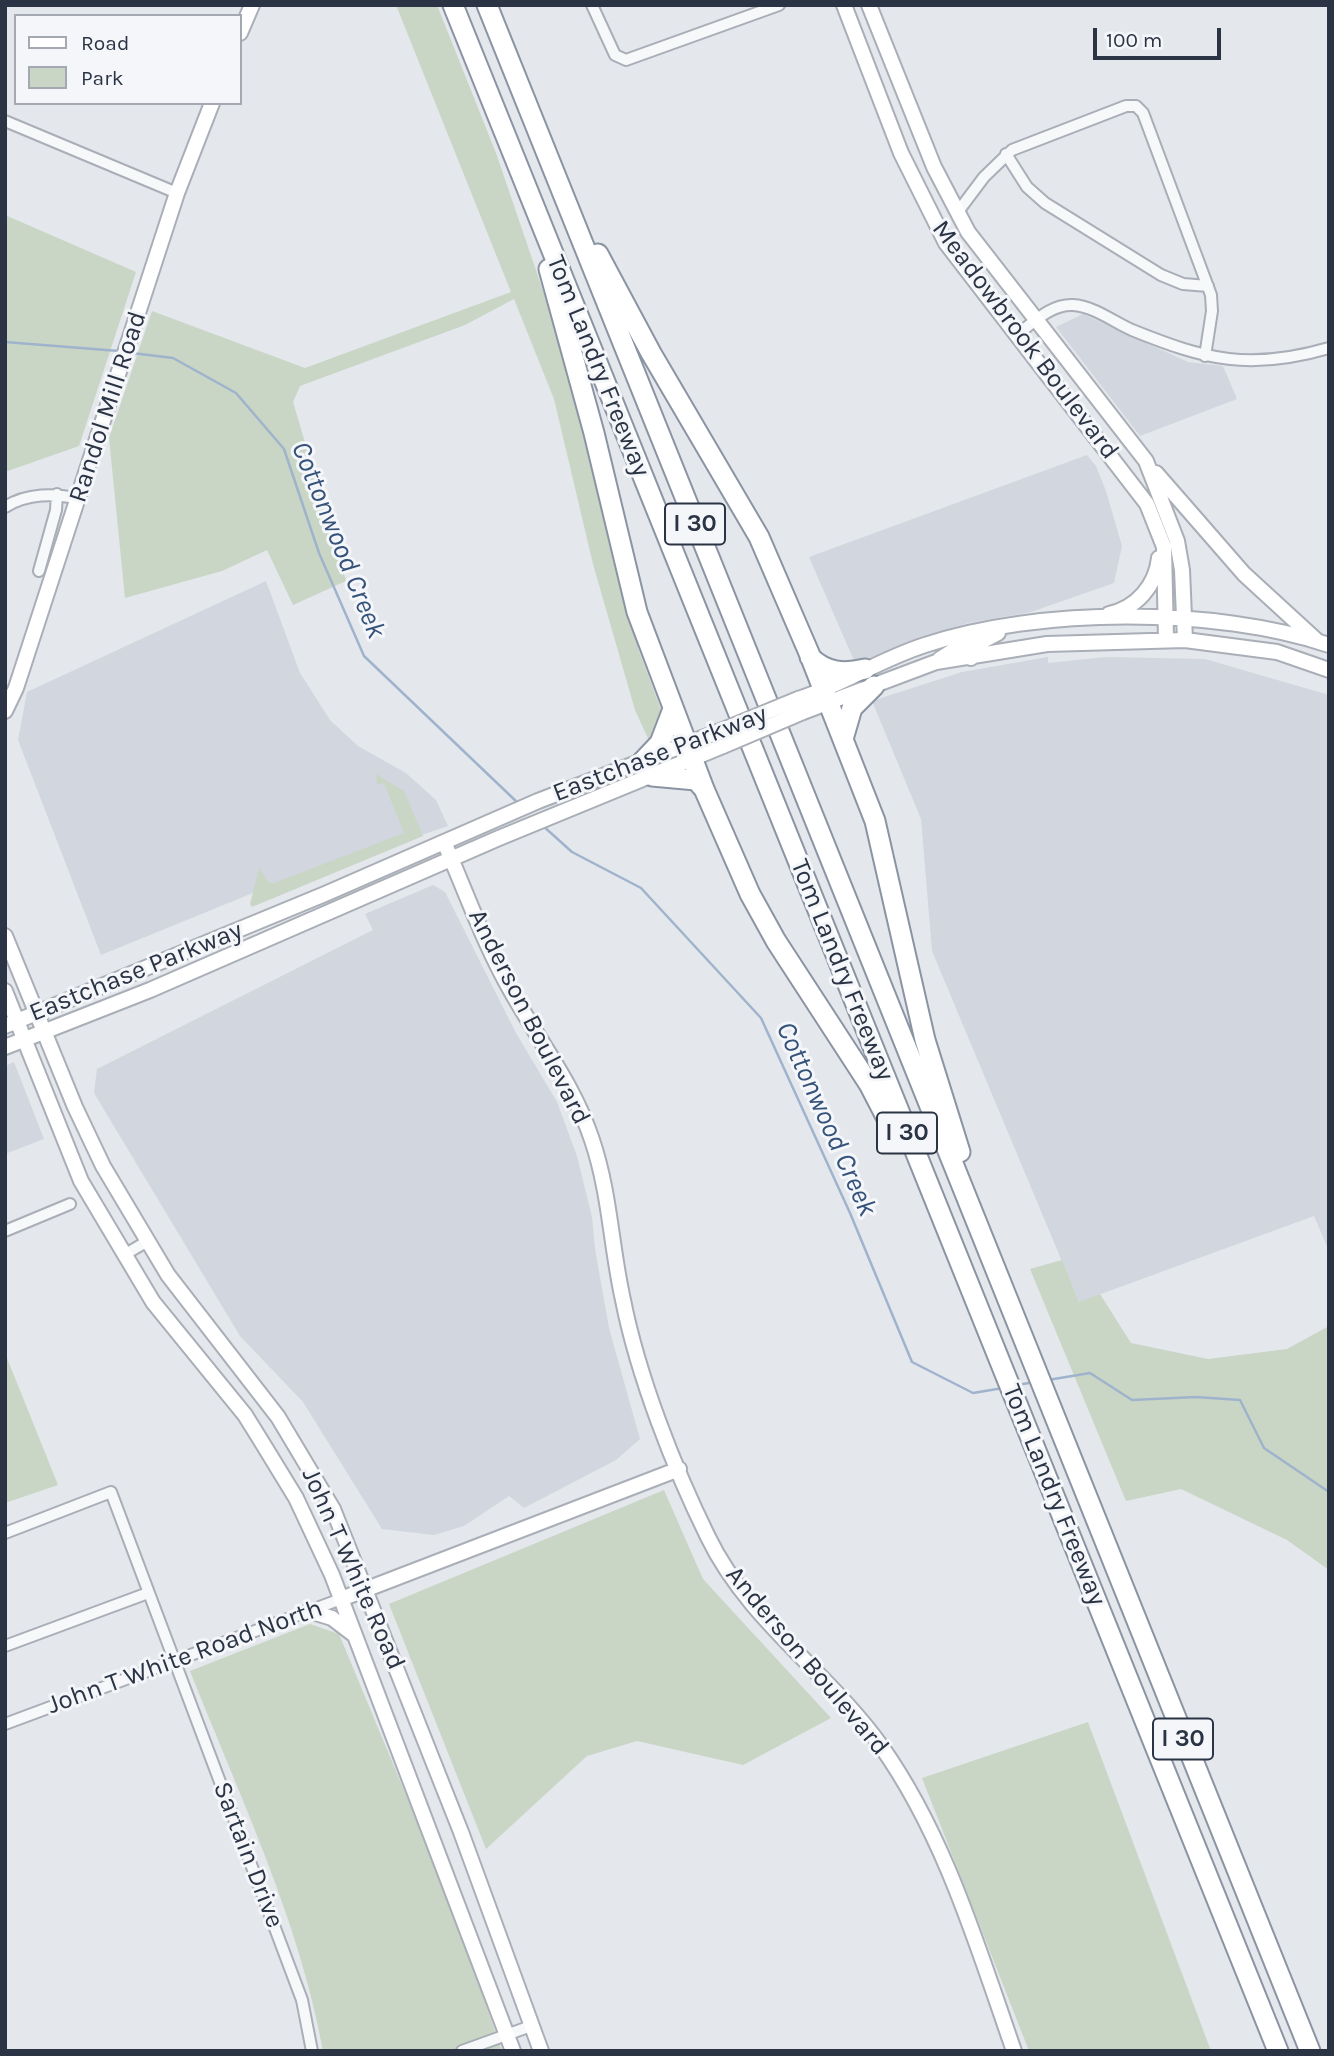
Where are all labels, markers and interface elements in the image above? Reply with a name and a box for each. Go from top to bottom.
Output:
legend [14,14,242,105]
scale bar [1096,14,1224,58]
text: 100 m [1106,28,1163,52]
text: Road [81,31,129,55]
text: Park [81,66,124,90]
street label: Meadowbrook Boulevard [925,214,1125,466]
street label: Tom Landry Freeway [539,251,657,481]
street label: Randol Mill Road [62,307,154,507]
water label: Cottonwood Creek [283,437,393,643]
road number: I 30 [665,504,725,544]
street label: Eastchase Parkway [548,699,772,809]
street label: Tom Landry Freeway [783,855,901,1085]
street label: Anderson Boulevard [461,904,597,1130]
street label: Eastchase Parkway [25,915,247,1029]
water label: Cottonwood Creek [768,1017,884,1221]
road number: I 30 [877,1112,937,1154]
street label: Tom Landry Freeway [995,1380,1113,1610]
street label: John T White Road [295,1463,411,1675]
street label: Anderson Boulevard [719,1560,895,1762]
street label: John T White Road North [43,1593,327,1721]
road number: I 30 [1153,1718,1213,1759]
street label: Sartain Drive [206,1778,290,1932]

